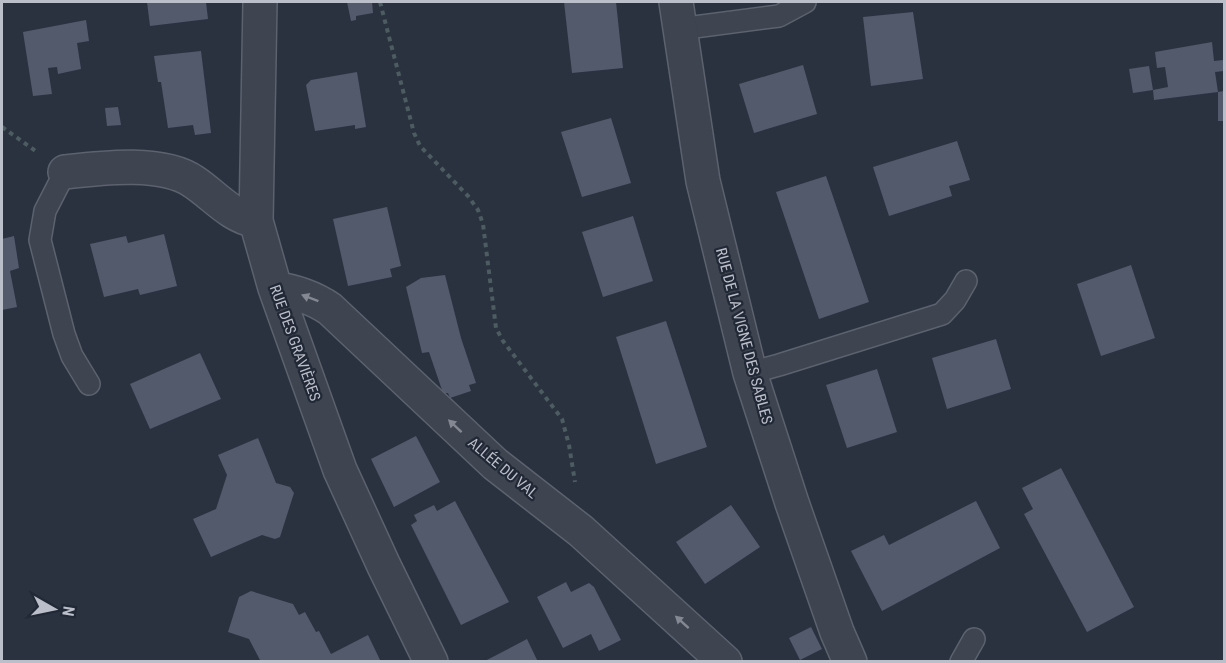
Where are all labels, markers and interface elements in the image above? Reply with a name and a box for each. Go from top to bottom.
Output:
street label: RUE DE LA VIGNE DES SABLES [712,246,776,426]
street label: RUE DES GRAVIÈRES [266,283,324,404]
one-way arrow [300,293,318,303]
one-way arrow [448,420,462,434]
street label: ALLÉE DU VAL [465,434,541,502]
north arrow [24,579,84,639]
text: N [58,605,78,618]
one-way arrow [675,616,690,629]

